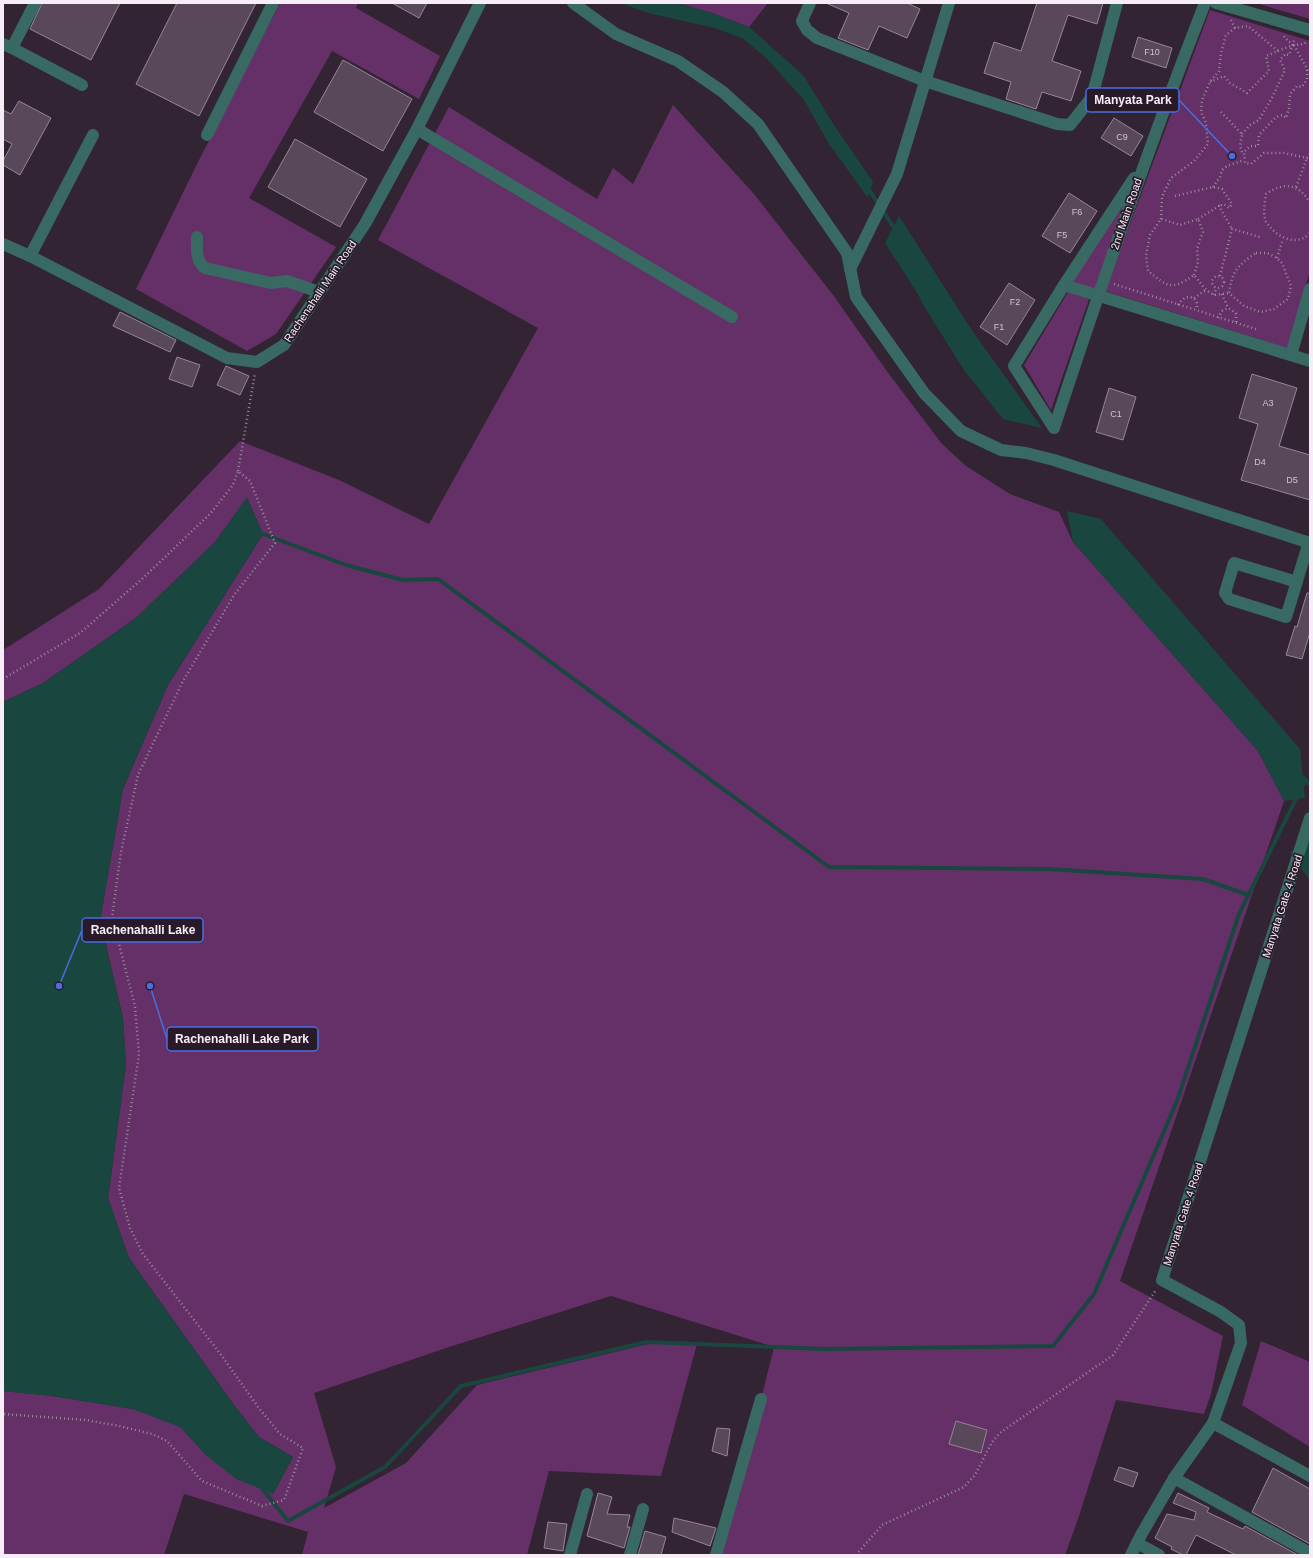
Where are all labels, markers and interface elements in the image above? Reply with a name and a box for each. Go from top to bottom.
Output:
house number: F10 [1144,47,1160,57]
callout: Manyata Park [1086,88,1179,112]
text: Manyata Park [1094,93,1172,107]
house number: C9 [1116,132,1128,142]
street label: 2nd Main Road [1108,177,1144,251]
house number: F6 [1072,207,1082,217]
house number: F5 [1057,230,1067,240]
street label: Rachenahalli Main Road [282,238,358,344]
house number: F2 [1010,297,1020,307]
house number: F1 [994,322,1004,332]
house number: A3 [1262,398,1274,408]
house number: C1 [1110,409,1122,419]
house number: D4 [1254,457,1266,467]
house number: D5 [1286,475,1298,485]
street label: Manyata Gate 4 Road [1260,853,1304,959]
callout: Rachenahalli Lake [82,918,203,942]
text: Rachenahalli Lake [91,923,196,937]
callout: Rachenahalli Lake Park [167,1027,318,1051]
text: Rachenahalli Lake Park [175,1032,309,1046]
street label: Manyata Gate 4 Road [1161,1161,1205,1267]

